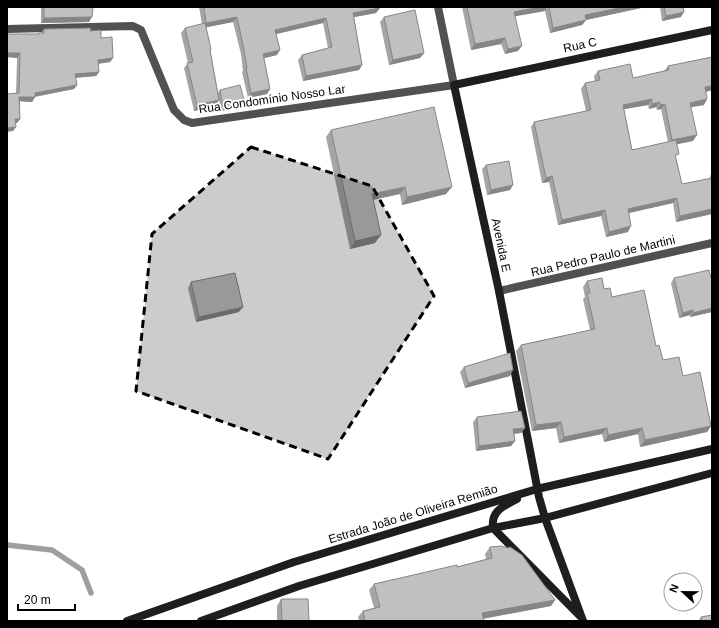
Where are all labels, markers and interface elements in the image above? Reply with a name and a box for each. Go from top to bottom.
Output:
street label: Rua C [562,35,598,55]
street label: Rua Condomínio Nosso Lar [198,82,346,116]
street label: Avenida E [488,217,514,273]
street label: Rua Pedro Paulo de Martini [530,233,676,279]
street label: Estrada João de Oliveira Remião [327,481,500,546]
north arrow [663,572,703,612]
text: N [667,582,681,594]
scale bar [18,586,75,612]
text: 20 m [24,593,51,607]

